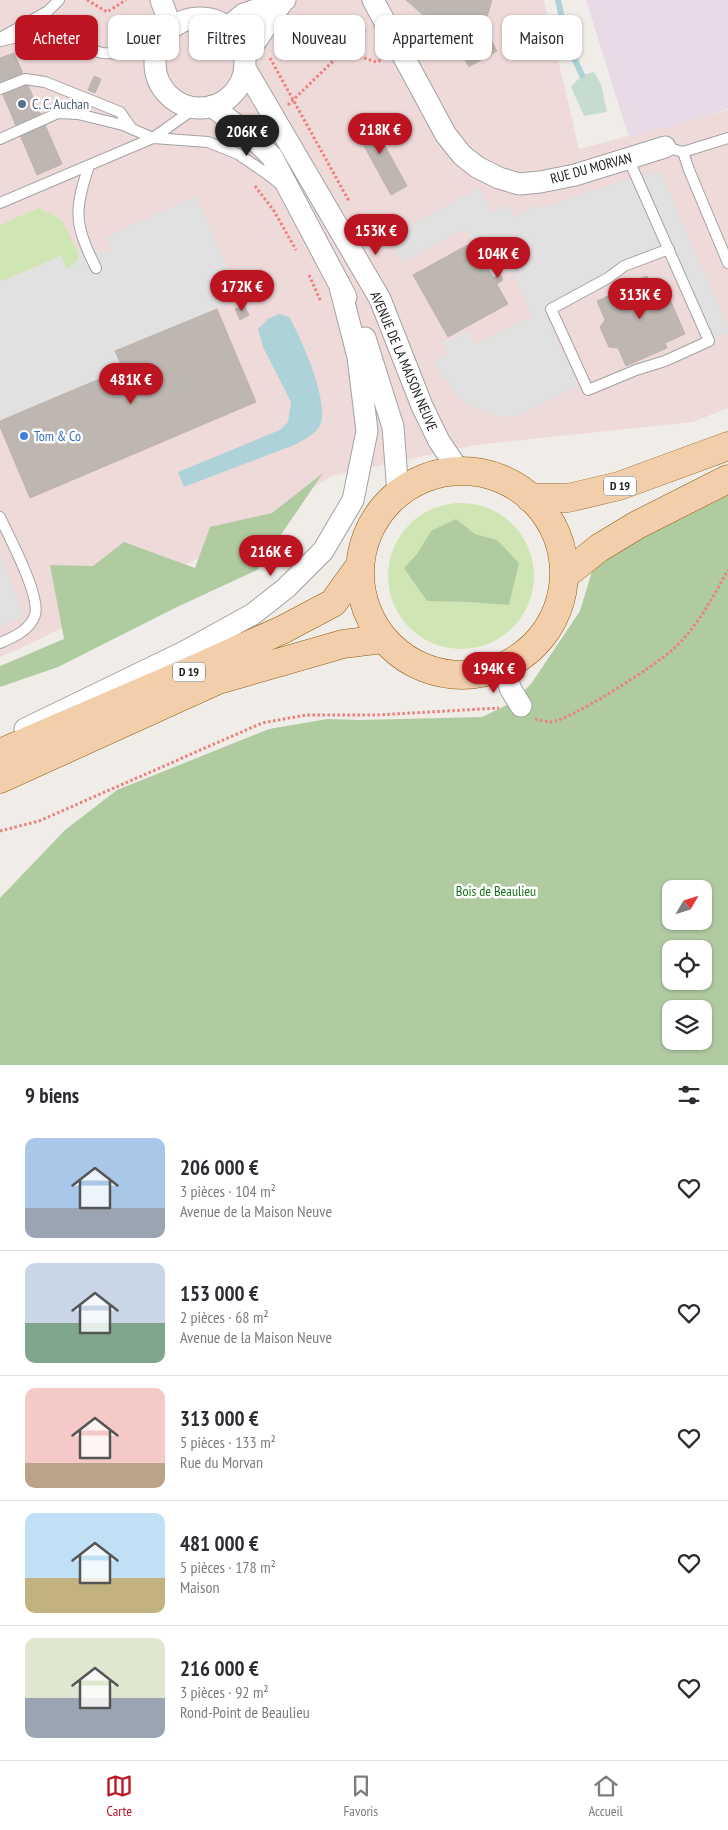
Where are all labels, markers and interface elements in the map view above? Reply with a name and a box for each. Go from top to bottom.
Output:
chip: Acheter [15,15,98,60]
chip: Louer [108,15,179,60]
chip: Filtres [189,15,264,60]
chip: Nouveau [274,15,365,60]
chip: Appartement [375,15,492,60]
chip: Maison [502,15,582,60]
place label: C. C. Auchan [32,95,89,113]
marker: C. C. Auchan [16,98,28,110]
pin: 218K € [339,112,421,155]
pin: 206K € [206,114,288,157]
text: 218K € [359,119,401,139]
text: 206K € [226,121,268,141]
street label: RUE DU MORVAN [548,149,634,187]
pin: 153K € [335,214,417,256]
text: 153K € [355,220,397,240]
pin: 104K € [457,236,539,279]
text: 104K € [477,243,519,263]
pin: 172K € [201,270,283,312]
text: 172K € [221,276,263,296]
pin: 313K € [599,278,681,320]
text: 313K € [619,284,661,304]
street label: AVENUE DE LA MAISON NEUVE [366,288,442,434]
pin: 481K € [90,362,172,405]
text: 481K € [110,369,152,389]
place label: Tom & Co [34,427,81,445]
marker: Tom & Co [18,430,30,442]
road number: D 19 [604,476,636,496]
pin: 216K € [230,534,312,577]
text: 216K € [250,541,292,561]
pin: 194K € [453,652,535,694]
text: 194K € [473,658,515,678]
road number: D 19 [173,662,205,682]
north arrow [662,880,712,930]
map controls [662,880,712,1050]
park label: Bois de Beaulieu [456,882,536,900]
button: locate [662,940,712,990]
button: layers [662,1000,712,1050]
icon: filters [675,1081,703,1109]
text: 9 biens [25,1082,79,1109]
text: 206 000 € [180,1154,259,1181]
icon: home [65,1158,125,1218]
icon: heart [675,1174,703,1202]
text: 3 pièces · 104 m² [180,1181,276,1201]
text: Avenue de la Maison Neuve [180,1201,332,1221]
text: 153 000 € [180,1280,259,1307]
icon: home [65,1283,125,1343]
icon: heart [675,1299,703,1327]
text: 2 pièces · 68 m² [180,1307,269,1327]
text: Avenue de la Maison Neuve [180,1327,332,1347]
text: 313 000 € [180,1405,259,1432]
icon: home [65,1408,125,1468]
icon: heart [675,1424,703,1452]
text: 5 pièces · 133 m² [180,1432,276,1452]
text: Rue du Morvan [180,1452,263,1472]
text: 481 000 € [180,1530,259,1557]
icon: home [65,1533,125,1593]
icon: heart [675,1549,703,1577]
text: 5 pièces · 178 m² [180,1557,276,1577]
text: Maison [180,1577,219,1597]
text: 216 000 € [180,1655,259,1682]
icon: home [65,1658,125,1718]
icon: heart [675,1674,703,1702]
text: 3 pièces · 92 m² [180,1682,269,1702]
text: Rond-Point de Beaulieu [180,1702,310,1722]
tab: Carte [105,1772,133,1820]
tab: Favoris [344,1772,378,1820]
tab: Accueil [588,1772,623,1820]

